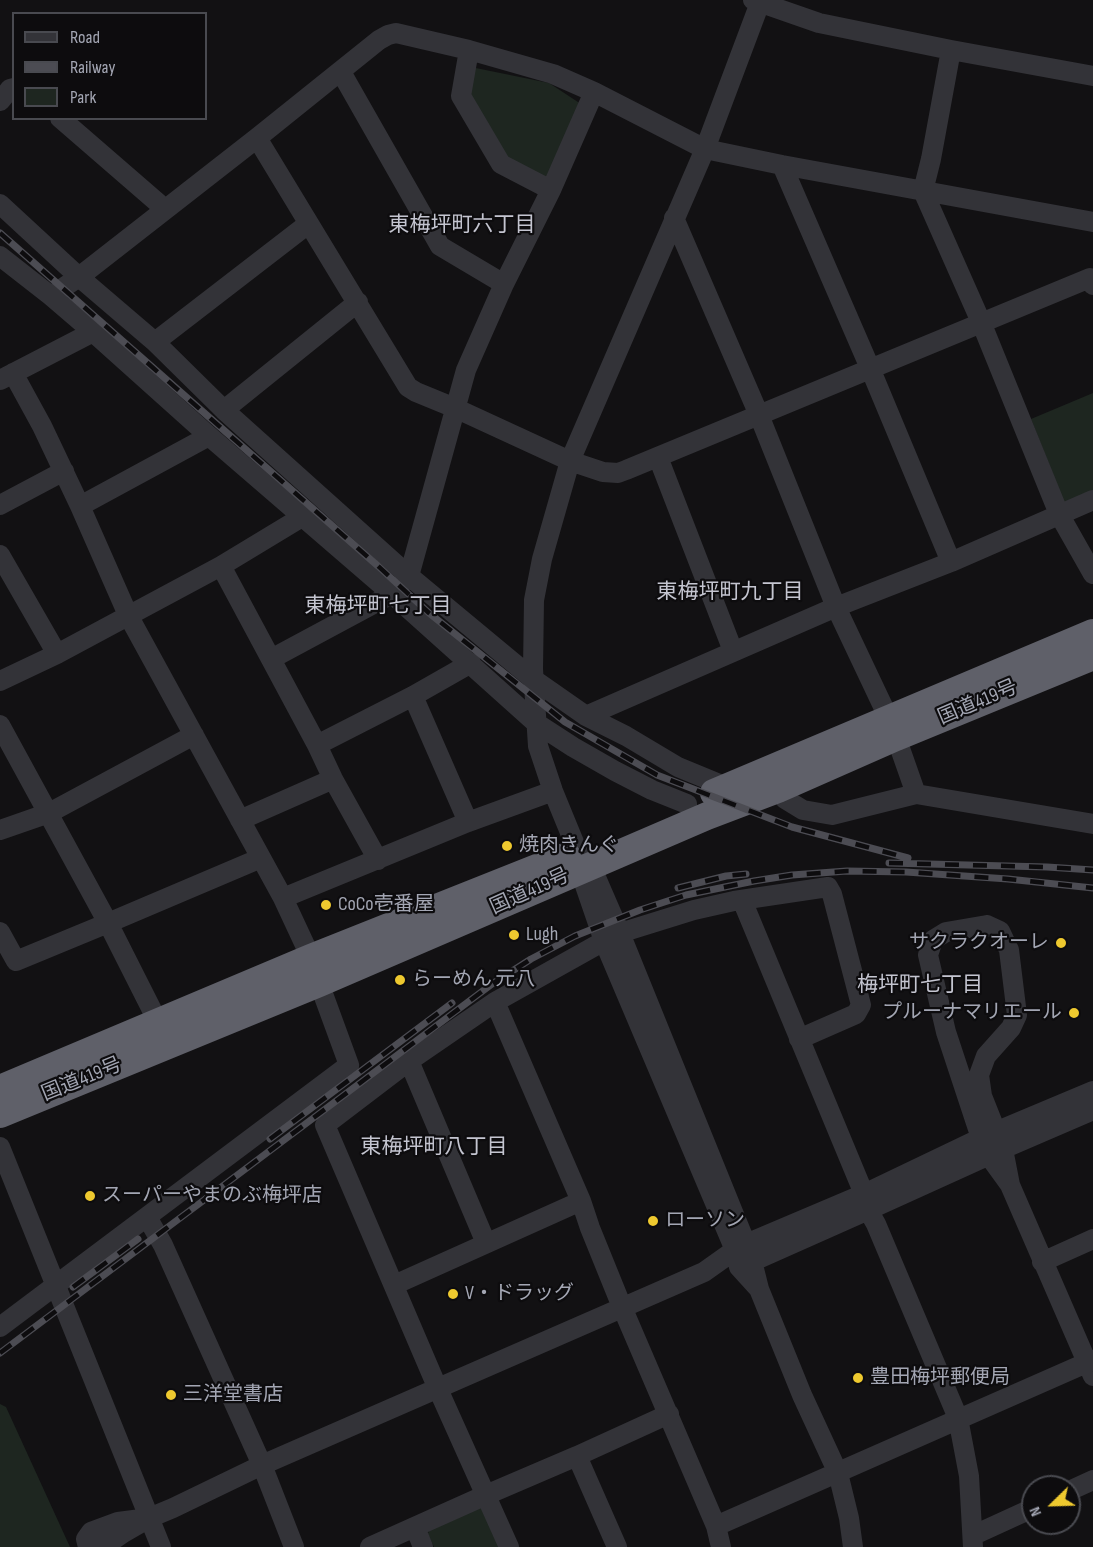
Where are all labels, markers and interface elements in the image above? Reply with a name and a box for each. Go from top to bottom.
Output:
legend [12,12,207,120]
text: Road [70,27,100,48]
text: Railway [70,57,115,78]
text: Park [70,87,96,108]
district label: 東梅坪町六丁目 [389,213,535,239]
district label: 東梅坪町九丁目 [657,580,803,606]
district label: 東梅坪町七丁目 [305,594,451,620]
street label: 国道419号 [935,675,1021,731]
place label: 焼肉きんぐ [519,834,619,858]
marker: 焼肉きんぐ [500,839,514,853]
street label: 国道419号 [487,864,573,920]
place label: CoCo壱番屋 [338,893,434,917]
marker: CoCo壱番屋 [319,898,333,912]
place label: Lugh [526,923,558,947]
marker: Lugh [507,928,521,942]
place label: サクラクオーレ [909,931,1049,955]
marker: サクラクオーレ [1054,936,1068,950]
place label: らーめん 元八 [412,968,535,992]
marker: らーめん 元八 [393,973,407,987]
district label: 梅坪町七丁目 [857,973,983,999]
place label: プルーナマリエール [882,1001,1062,1025]
marker: プルーナマリエール [1067,1006,1081,1020]
street label: 国道419号 [38,1053,126,1107]
district label: 東梅坪町八丁目 [361,1135,507,1161]
place label: スーパーやまのぶ梅坪店 [102,1184,322,1208]
marker: スーパーやまのぶ梅坪店 [83,1189,97,1203]
place label: ローソン [665,1209,745,1233]
marker: ローソン [646,1214,660,1228]
place label: V・ドラッグ [465,1282,574,1306]
marker: V・ドラッグ [446,1287,460,1301]
place label: 豊田梅坪郵便局 [870,1366,1010,1390]
marker: 豊田梅坪郵便局 [851,1371,865,1385]
place label: 三洋堂書店 [183,1383,283,1407]
marker: 三洋堂書店 [164,1388,178,1402]
north arrow [1021,1475,1081,1535]
text: N [1025,1504,1046,1519]

